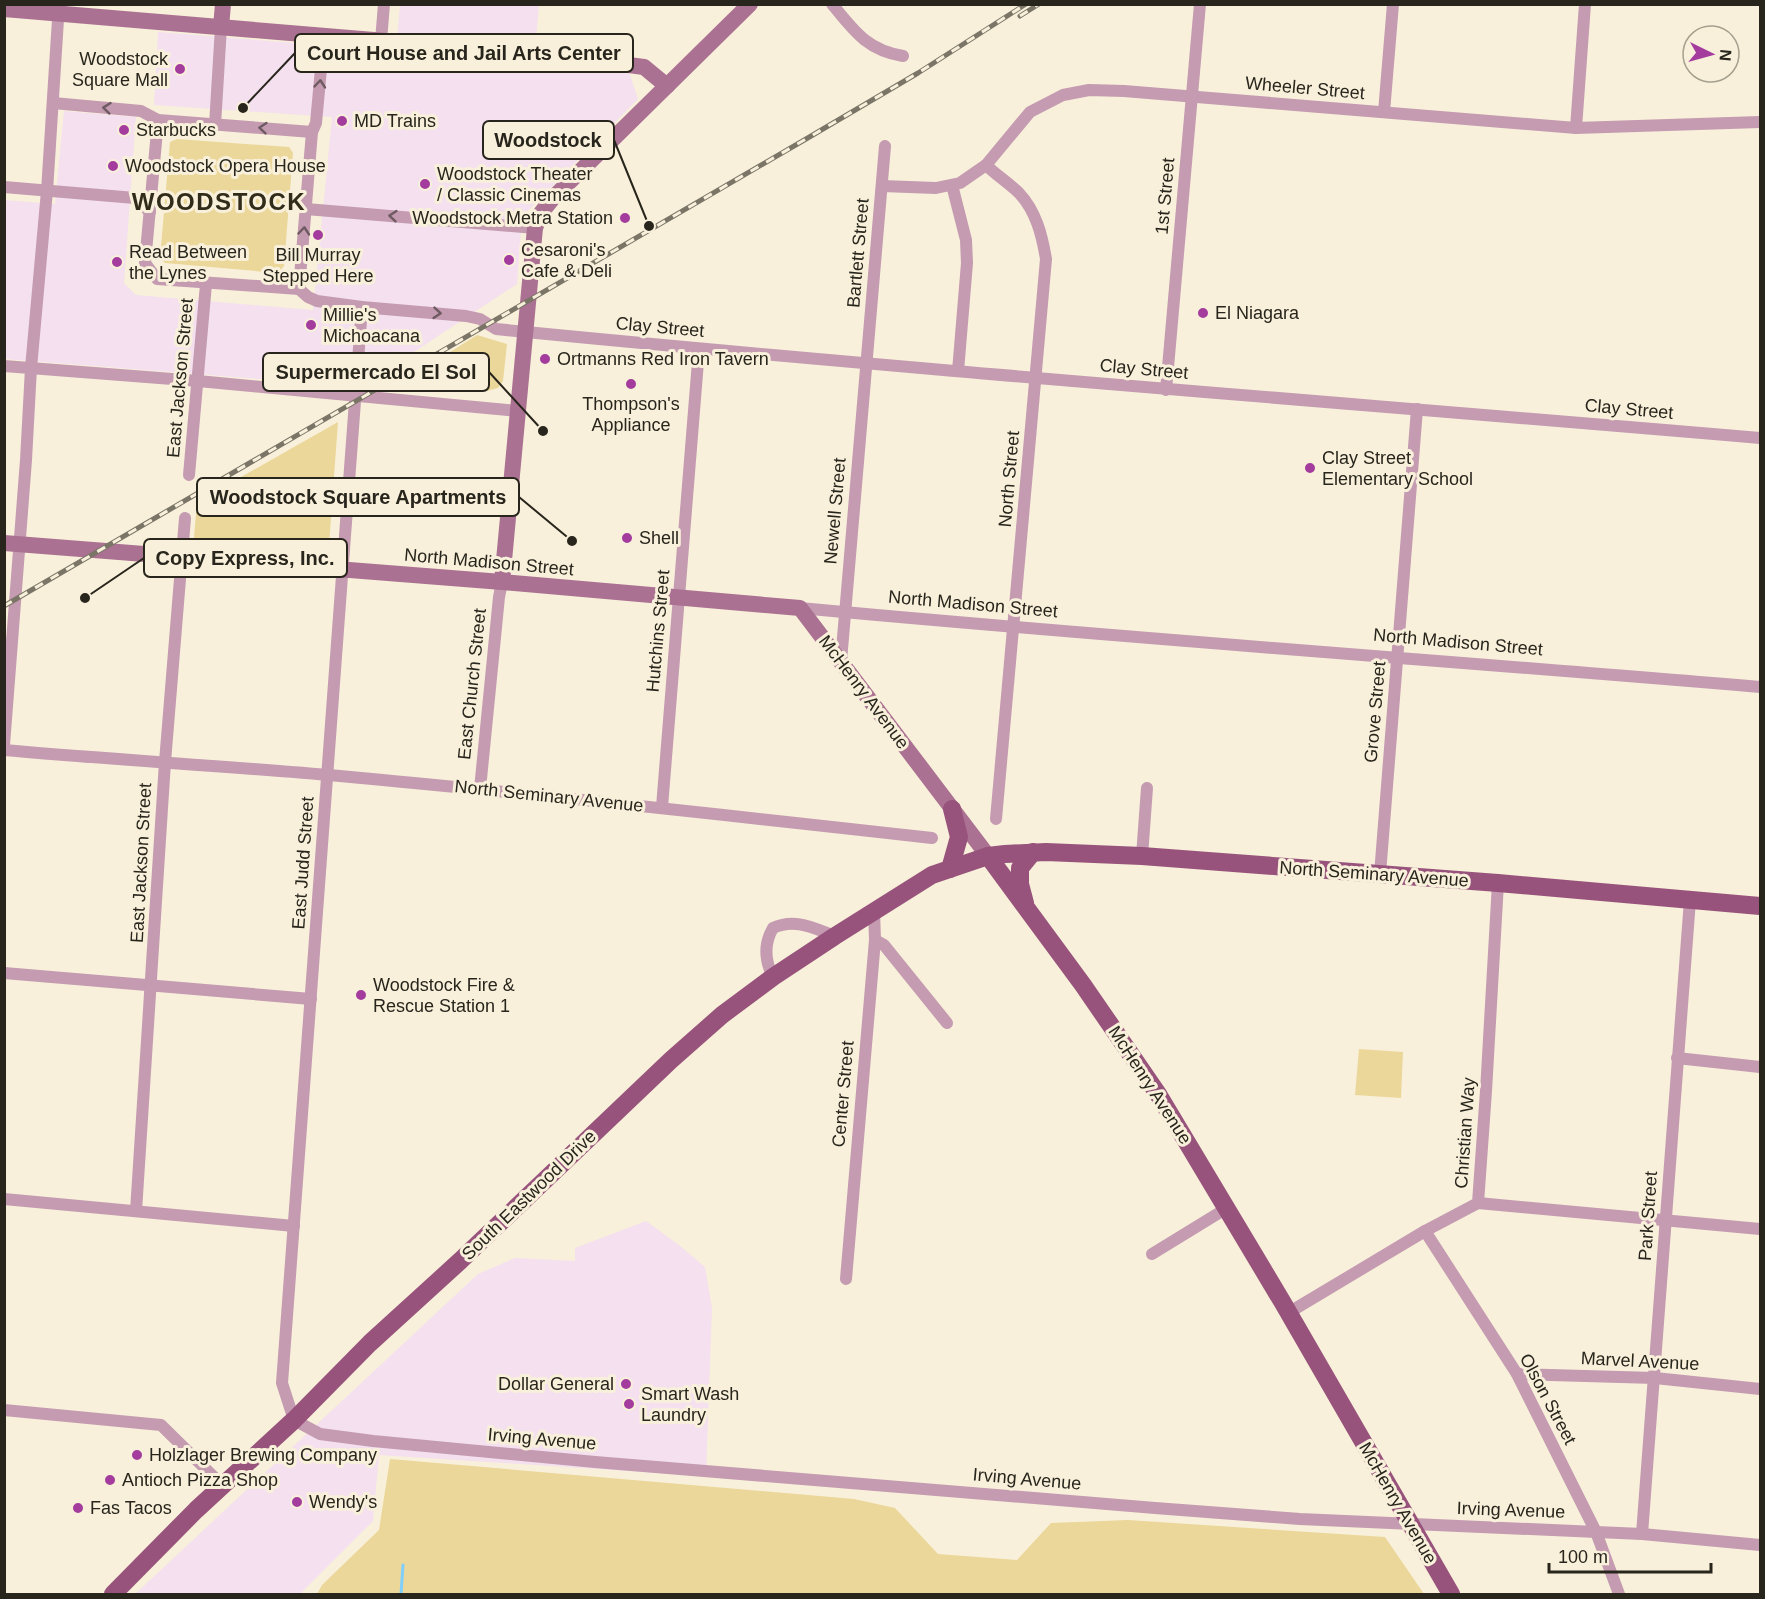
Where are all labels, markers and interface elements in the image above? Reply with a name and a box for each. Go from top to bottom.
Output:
north arrow [1681,24,1741,84]
callout: Court House and Jail Arts Center [295,34,633,72]
text: Court House and Jail Arts Center [307,42,621,64]
place label: Woodstock Square Mall [72,49,169,90]
text: N [1716,49,1734,62]
marker: Woodstock Square Mall [173,62,187,76]
street label: Wheeler Street [1244,73,1366,103]
one-way arrow [313,80,326,89]
one-way arrow [102,102,111,115]
place label: MD Trains [354,111,436,131]
marker: MD Trains [335,114,349,128]
place label: Starbucks [136,120,216,140]
callout: Woodstock [483,121,614,159]
one-way arrow [259,122,268,135]
marker: Starbucks [117,123,131,137]
text: Woodstock [494,129,603,151]
place label: Woodstock Opera House [125,156,326,176]
street label: 1st Street [1152,157,1178,235]
marker: Woodstock Opera House [106,159,120,173]
place label: Woodstock Theater / Classic Cinemas [437,164,592,205]
marker: Woodstock Theater / Classic Cinemas [418,177,432,191]
district label: WOODSTOCK [132,188,306,215]
street label: Bartlett Street [843,197,873,309]
place label: Woodstock Metra Station [412,208,613,228]
one-way arrow [389,210,398,223]
marker: Woodstock Metra Station [618,211,632,225]
one-way arrow [298,227,311,236]
marker: Bill Murray Stepped Here [311,228,325,242]
place label: Cesaroni's Cafe & Deli [521,240,612,281]
place label: Read Between the Lynes [129,242,247,283]
place label: Bill Murray Stepped Here [262,245,374,286]
marker: Cesaroni's Cafe & Deli [502,253,516,267]
marker: Read Between the Lynes [110,255,124,269]
street label: East Jackson Street [163,297,197,459]
place label: El Niagara [1215,303,1300,323]
place label: Millie's Michoacana [323,305,421,346]
one-way arrow [433,306,442,319]
marker: El Niagara [1196,306,1210,320]
street label: Clay Street [615,313,705,341]
marker: Millie's Michoacana [304,318,318,332]
place label: Ortmanns Red Iron Tavern [557,349,769,369]
marker: Ortmanns Red Iron Tavern [538,352,552,366]
callout: Supermercado El Sol [263,353,489,391]
street label: Clay Street [1099,355,1189,383]
text: Supermercado El Sol [275,361,477,383]
marker: Thompson's Appliance [624,377,638,391]
place label: Thompson's Appliance [582,394,680,435]
street label: Clay Street [1584,395,1674,423]
street label: North Street [995,430,1023,528]
place label: Clay Street Elementary School [1322,448,1473,489]
street label: Newell Street [820,457,850,565]
marker: Clay Street Elementary School [1303,461,1317,475]
callout: Woodstock Square Apartments [197,478,519,516]
text: Woodstock Square Apartments [210,486,506,508]
place label: Shell [639,528,679,548]
marker: Shell [620,531,634,545]
callout: Copy Express, Inc. [144,539,347,577]
street label: North Madison Street [403,545,575,579]
text: Copy Express, Inc. [156,547,334,569]
street label: Hutchins Street [643,569,673,693]
street label: North Madison Street [887,587,1059,621]
street label: East Church Street [454,607,490,761]
street label: North Madison Street [1372,625,1544,659]
street label: McHenry Avenue [815,631,913,753]
street label: Grove Street [1361,660,1389,764]
street label: North Seminary Avenue [454,776,644,816]
street label: East Jackson Street [127,783,155,943]
street label: East Judd Street [288,796,318,930]
street label: North Seminary Avenue [1279,857,1469,891]
place label: Woodstock Fire & Rescue Station 1 [373,975,515,1016]
marker: Woodstock Fire & Rescue Station 1 [354,988,368,1002]
street label: McHenry Avenue [1104,1022,1196,1148]
street label: Center Street [828,1040,858,1148]
street label: Christian Way [1451,1077,1479,1189]
street label: South Eastwood Drive [458,1126,600,1264]
street label: Park Street [1635,1170,1661,1262]
street label: Marvel Avenue [1580,1348,1700,1374]
street label: Olson Street [1516,1350,1580,1448]
place label: Dollar General [498,1374,614,1394]
marker: Dollar General [619,1377,633,1391]
place label: Smart Wash Laundry [641,1384,739,1425]
marker: Smart Wash Laundry [622,1397,636,1411]
street label: Irving Avenue [487,1424,597,1454]
street label: McHenry Avenue [1355,1439,1441,1567]
place label: Holzlager Brewing Company [149,1445,377,1465]
marker: Holzlager Brewing Company [130,1448,144,1462]
street label: Irving Avenue [972,1464,1082,1494]
place label: Antioch Pizza Shop [122,1470,278,1490]
marker: Antioch Pizza Shop [103,1473,117,1487]
place label: Wendy's [309,1492,377,1512]
marker: Wendy's [290,1495,304,1509]
place label: Fas Tacos [90,1498,172,1518]
street label: Irving Avenue [1456,1498,1566,1522]
marker: Fas Tacos [71,1501,85,1515]
scale bar [1549,1536,1711,1574]
text: 100 m [1558,1547,1608,1567]

